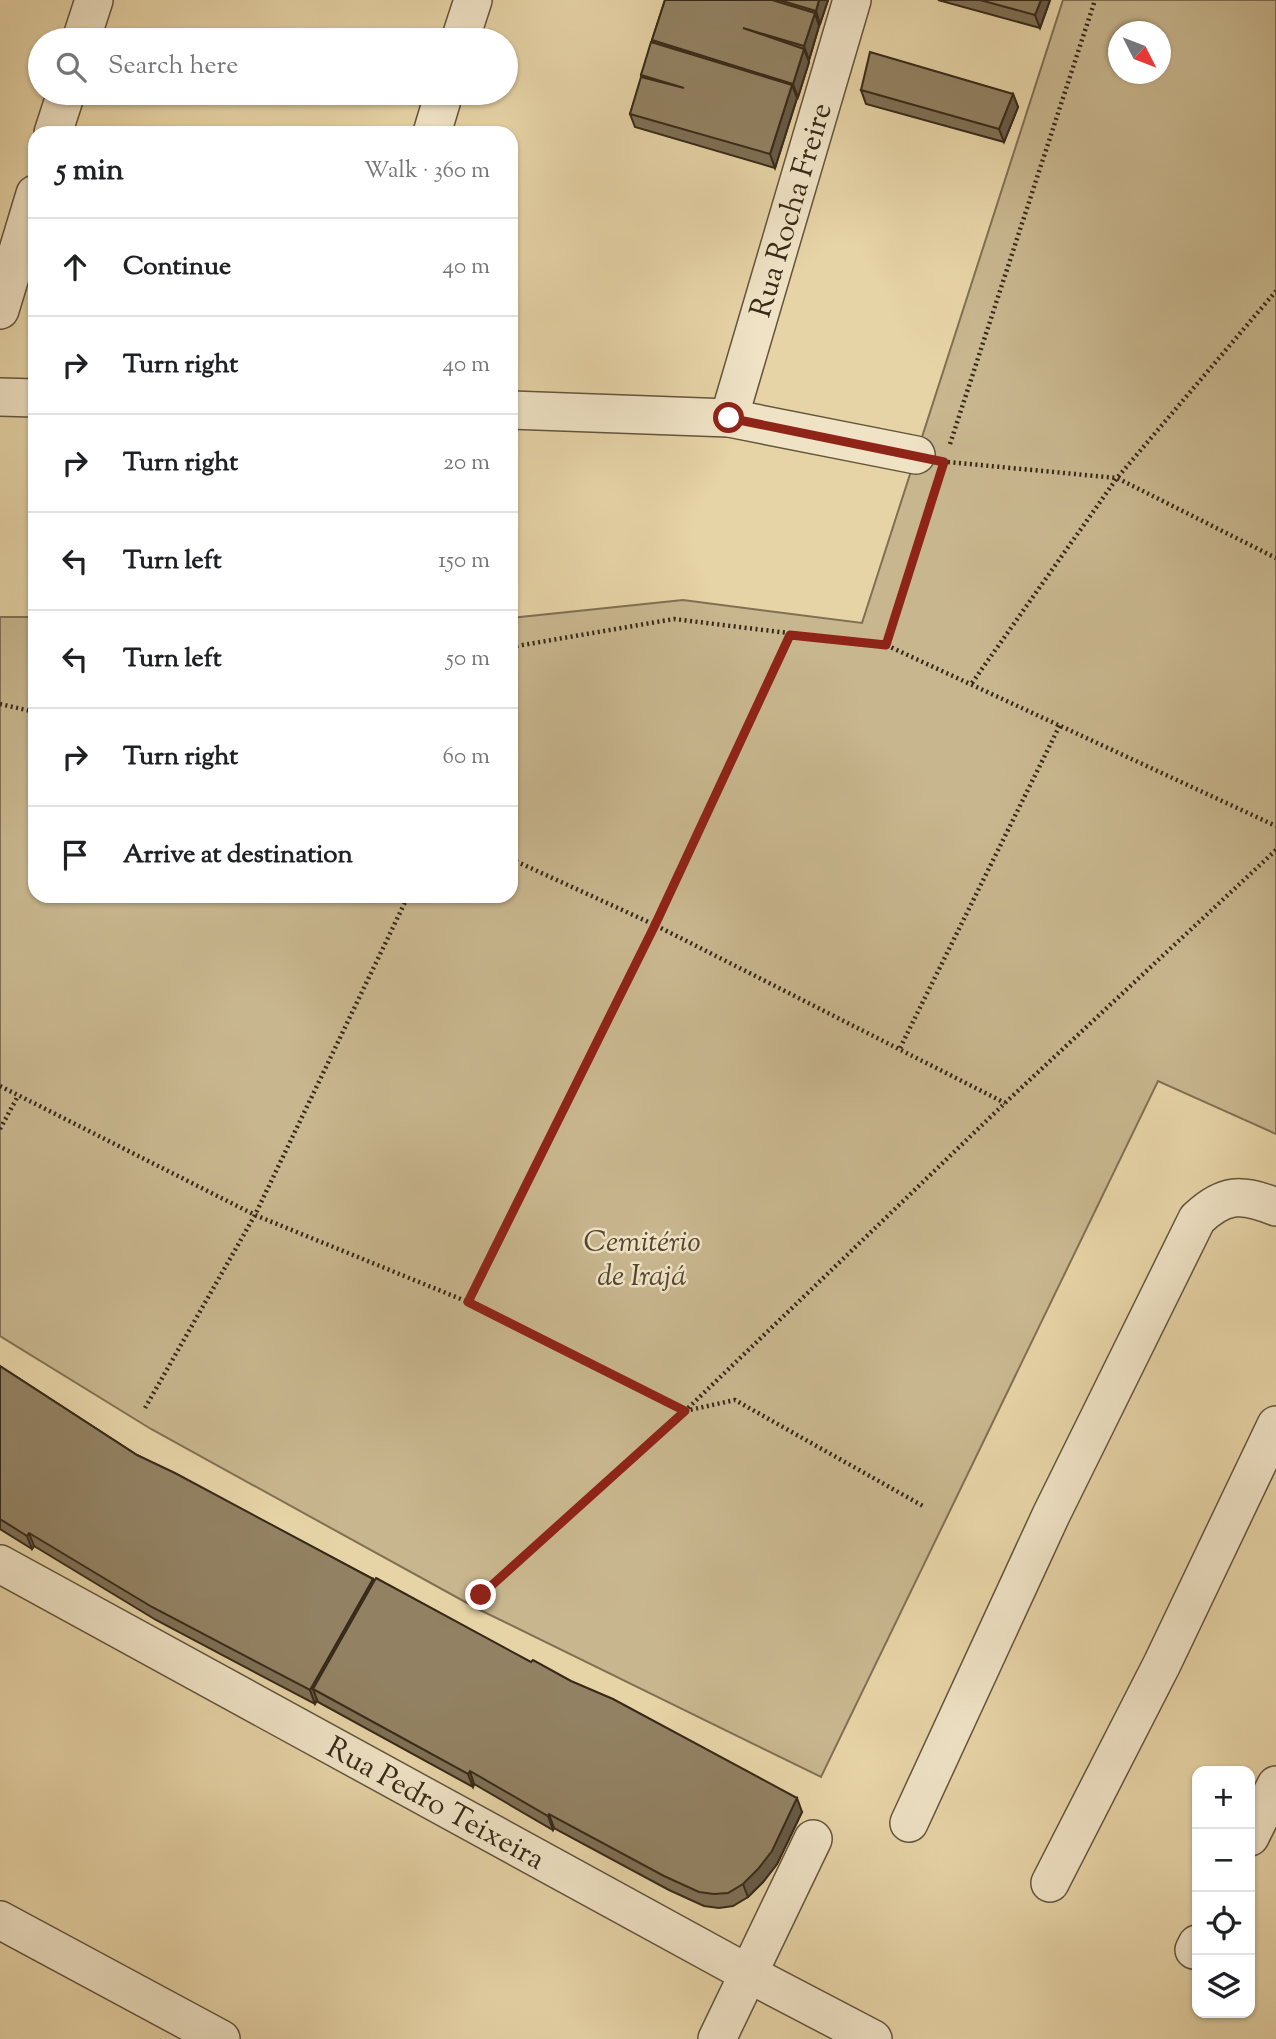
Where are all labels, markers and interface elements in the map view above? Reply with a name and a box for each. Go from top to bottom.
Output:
north arrow [1108,21,1171,84]
search box [28,28,518,105]
icon: search [52,48,90,86]
text: Search here [108,48,238,85]
street label: Rua Rocha Freire [741,98,845,323]
text: 5 min [56,150,124,193]
text: Walk · 360 m [364,155,490,188]
icon: ahead [56,248,94,286]
text: Continue [123,249,231,286]
text: 40 m [443,251,490,284]
icon: right [56,346,94,384]
text: Turn right [123,347,238,384]
text: 40 m [443,349,490,382]
route start [713,402,744,433]
icon: right [56,444,94,482]
text: Turn right [123,445,238,482]
text: 20 m [443,447,490,480]
icon: left [56,542,94,580]
text: Turn left [123,543,222,580]
text: 150 m [438,545,490,578]
icon: left [56,640,94,678]
text: Turn left [123,641,222,678]
text: 50 m [446,643,490,676]
icon: right [56,738,94,776]
text: Turn right [123,739,238,776]
text: 60 m [442,741,490,774]
icon: arrive [56,836,94,874]
text: Arrive at destination [123,837,353,874]
park label: Cemitério de Irajá [583,1222,701,1299]
route end [465,1579,496,1610]
street label: Rua Pedro Teixeira [318,1728,552,1882]
map controls [1192,1766,1255,2018]
button: + [1192,1766,1255,1829]
button: − [1192,1829,1255,1892]
button: locate [1192,1892,1255,1955]
button: layers [1192,1955,1255,2018]

